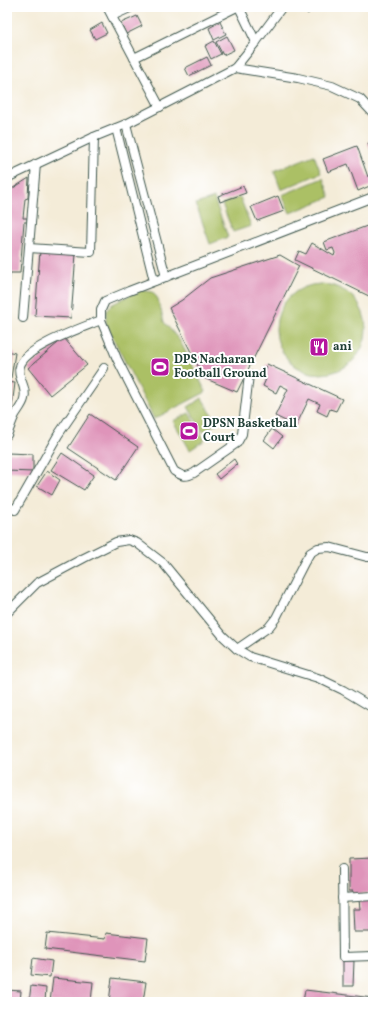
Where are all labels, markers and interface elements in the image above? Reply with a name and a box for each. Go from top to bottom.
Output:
restaurant icon: ani [308,336,330,358]
place label: ani [333,339,352,355]
place label: DPS Nacharan Football Ground [174,352,267,382]
sports icon: DPS Nacharan Football Ground [149,356,171,378]
place label: DPSN Basketball Court [203,416,297,446]
sports icon: DPSN Basketball Court [178,420,200,442]

